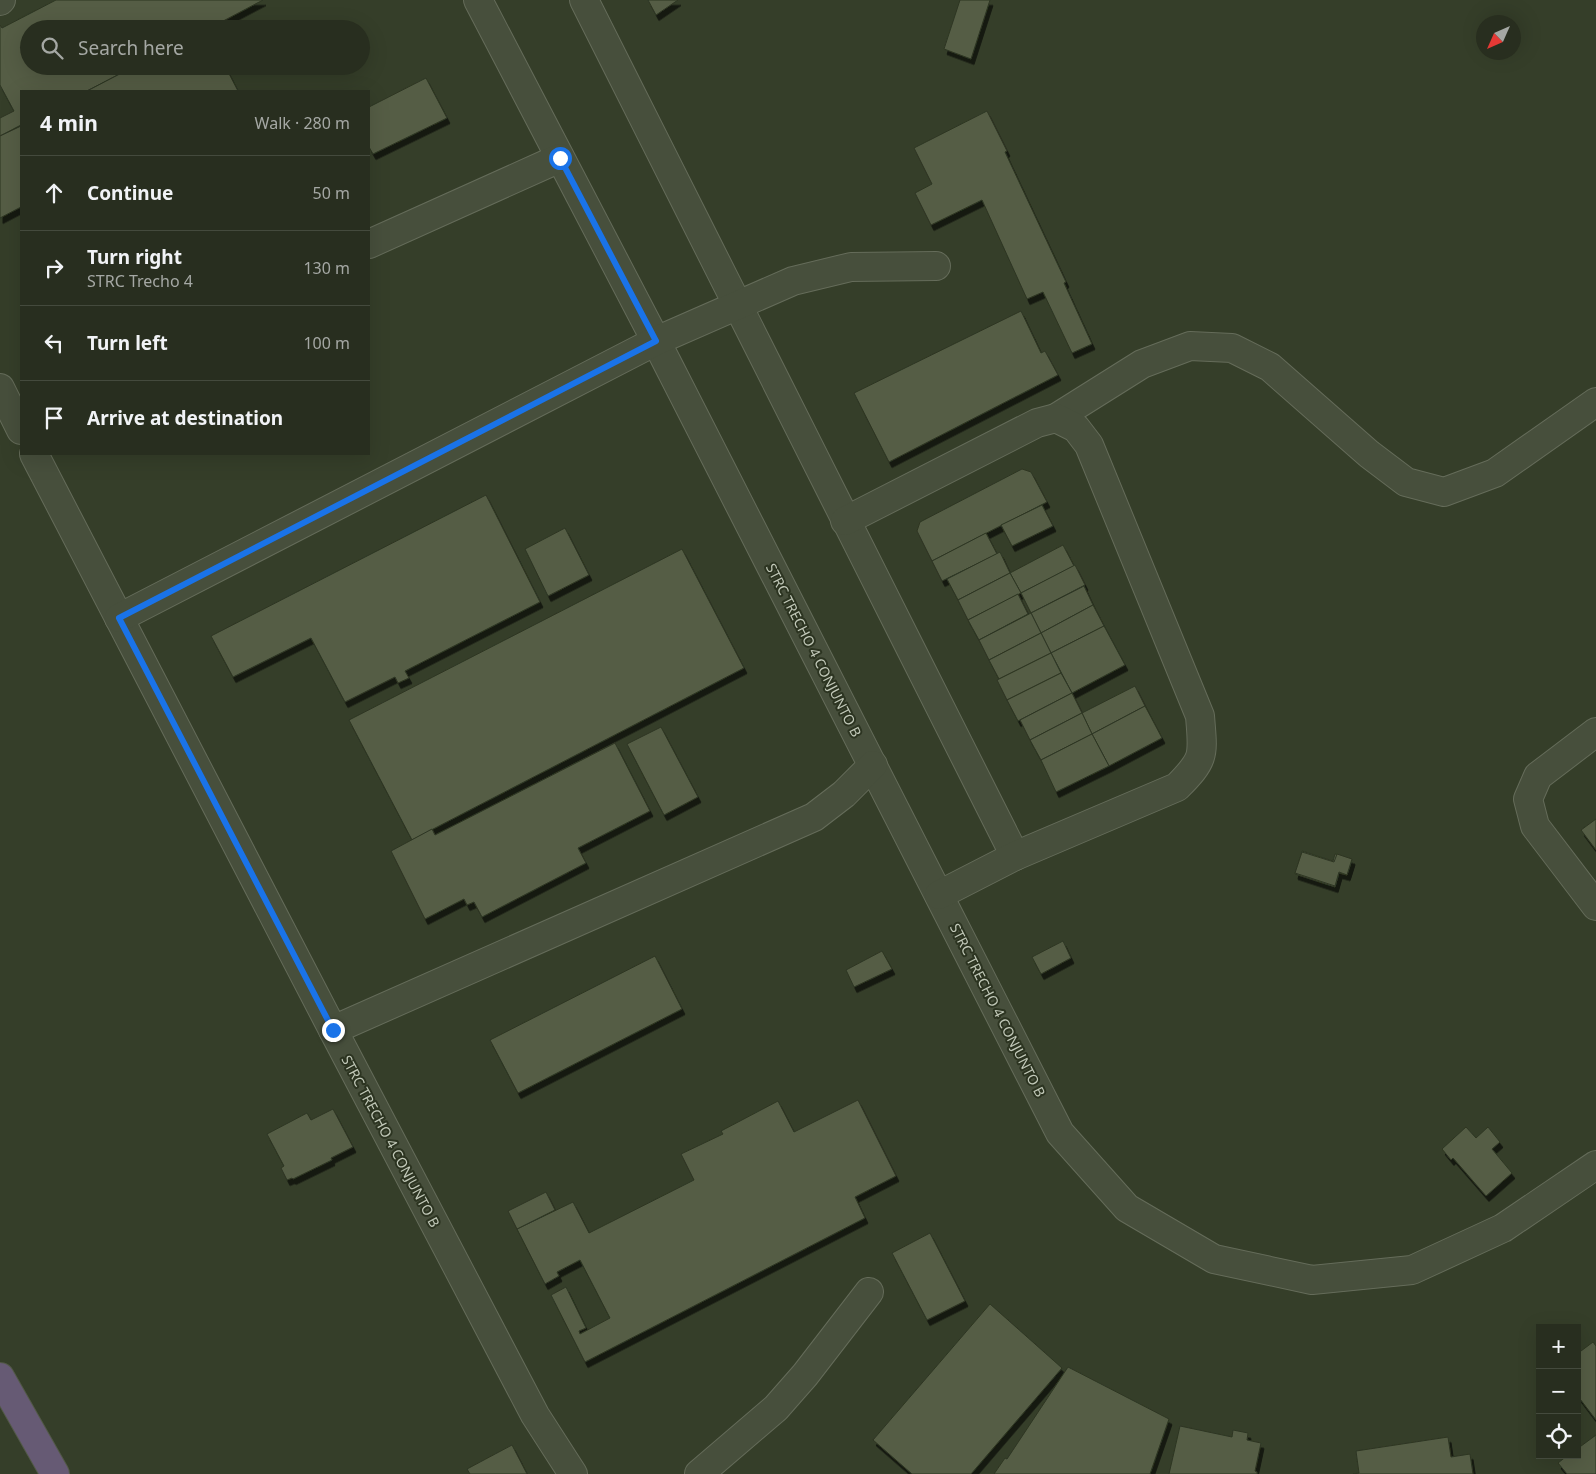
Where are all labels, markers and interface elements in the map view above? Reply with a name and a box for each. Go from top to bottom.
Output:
north arrow [1476,15,1521,60]
search box [20,20,370,75]
icon: search [38,34,66,62]
text: Search here [78,35,184,61]
text: 4 min [40,109,98,137]
text: Walk · 280 m [255,112,350,134]
route start [549,147,572,170]
icon: ahead [40,179,68,207]
text: Continue [87,180,173,206]
text: 50 m [313,182,350,204]
text: Turn right [87,244,182,270]
icon: right [40,254,68,282]
text: 130 m [303,257,350,279]
text: STRC Trecho 4 [87,270,193,292]
icon: left [40,329,68,357]
text: Turn left [87,330,168,356]
text: 100 m [303,332,350,354]
icon: arrive [40,404,68,432]
text: Arrive at destination [87,405,283,431]
street label: STRC TRECHO 4 CONJUNTO B [762,560,866,740]
street label: STRC TRECHO 4 CONJUNTO B [946,920,1050,1100]
route end [322,1019,345,1042]
street label: STRC TRECHO 4 CONJUNTO B [337,1052,445,1230]
map controls [1536,1324,1581,1459]
button: + [1536,1324,1581,1369]
button: − [1536,1369,1581,1414]
button: locate [1536,1414,1581,1459]

